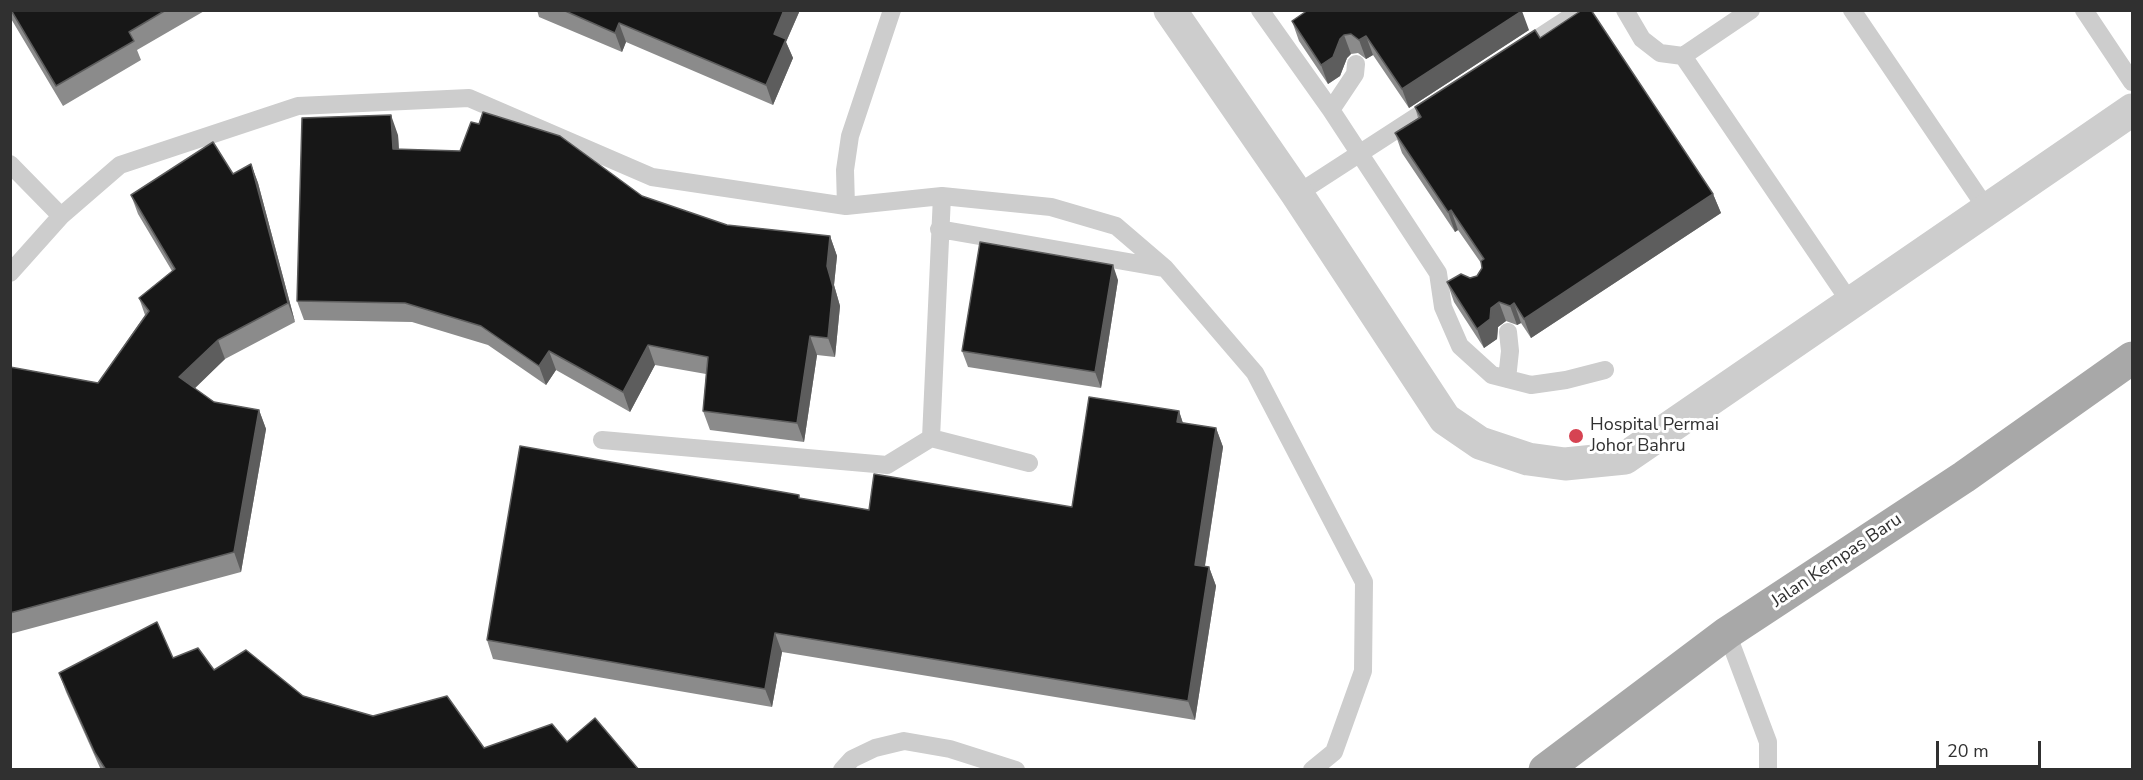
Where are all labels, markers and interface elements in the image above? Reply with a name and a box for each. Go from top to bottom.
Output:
place label: Hospital Permai Johor Bahru [1590,415,1719,458]
marker: Hospital Permai Johor Bahru [1567,427,1585,445]
street label: Jalan Kempas Baru [1768,509,1906,613]
scale bar [1939,729,2044,767]
text: 20 m [1947,739,1989,763]

